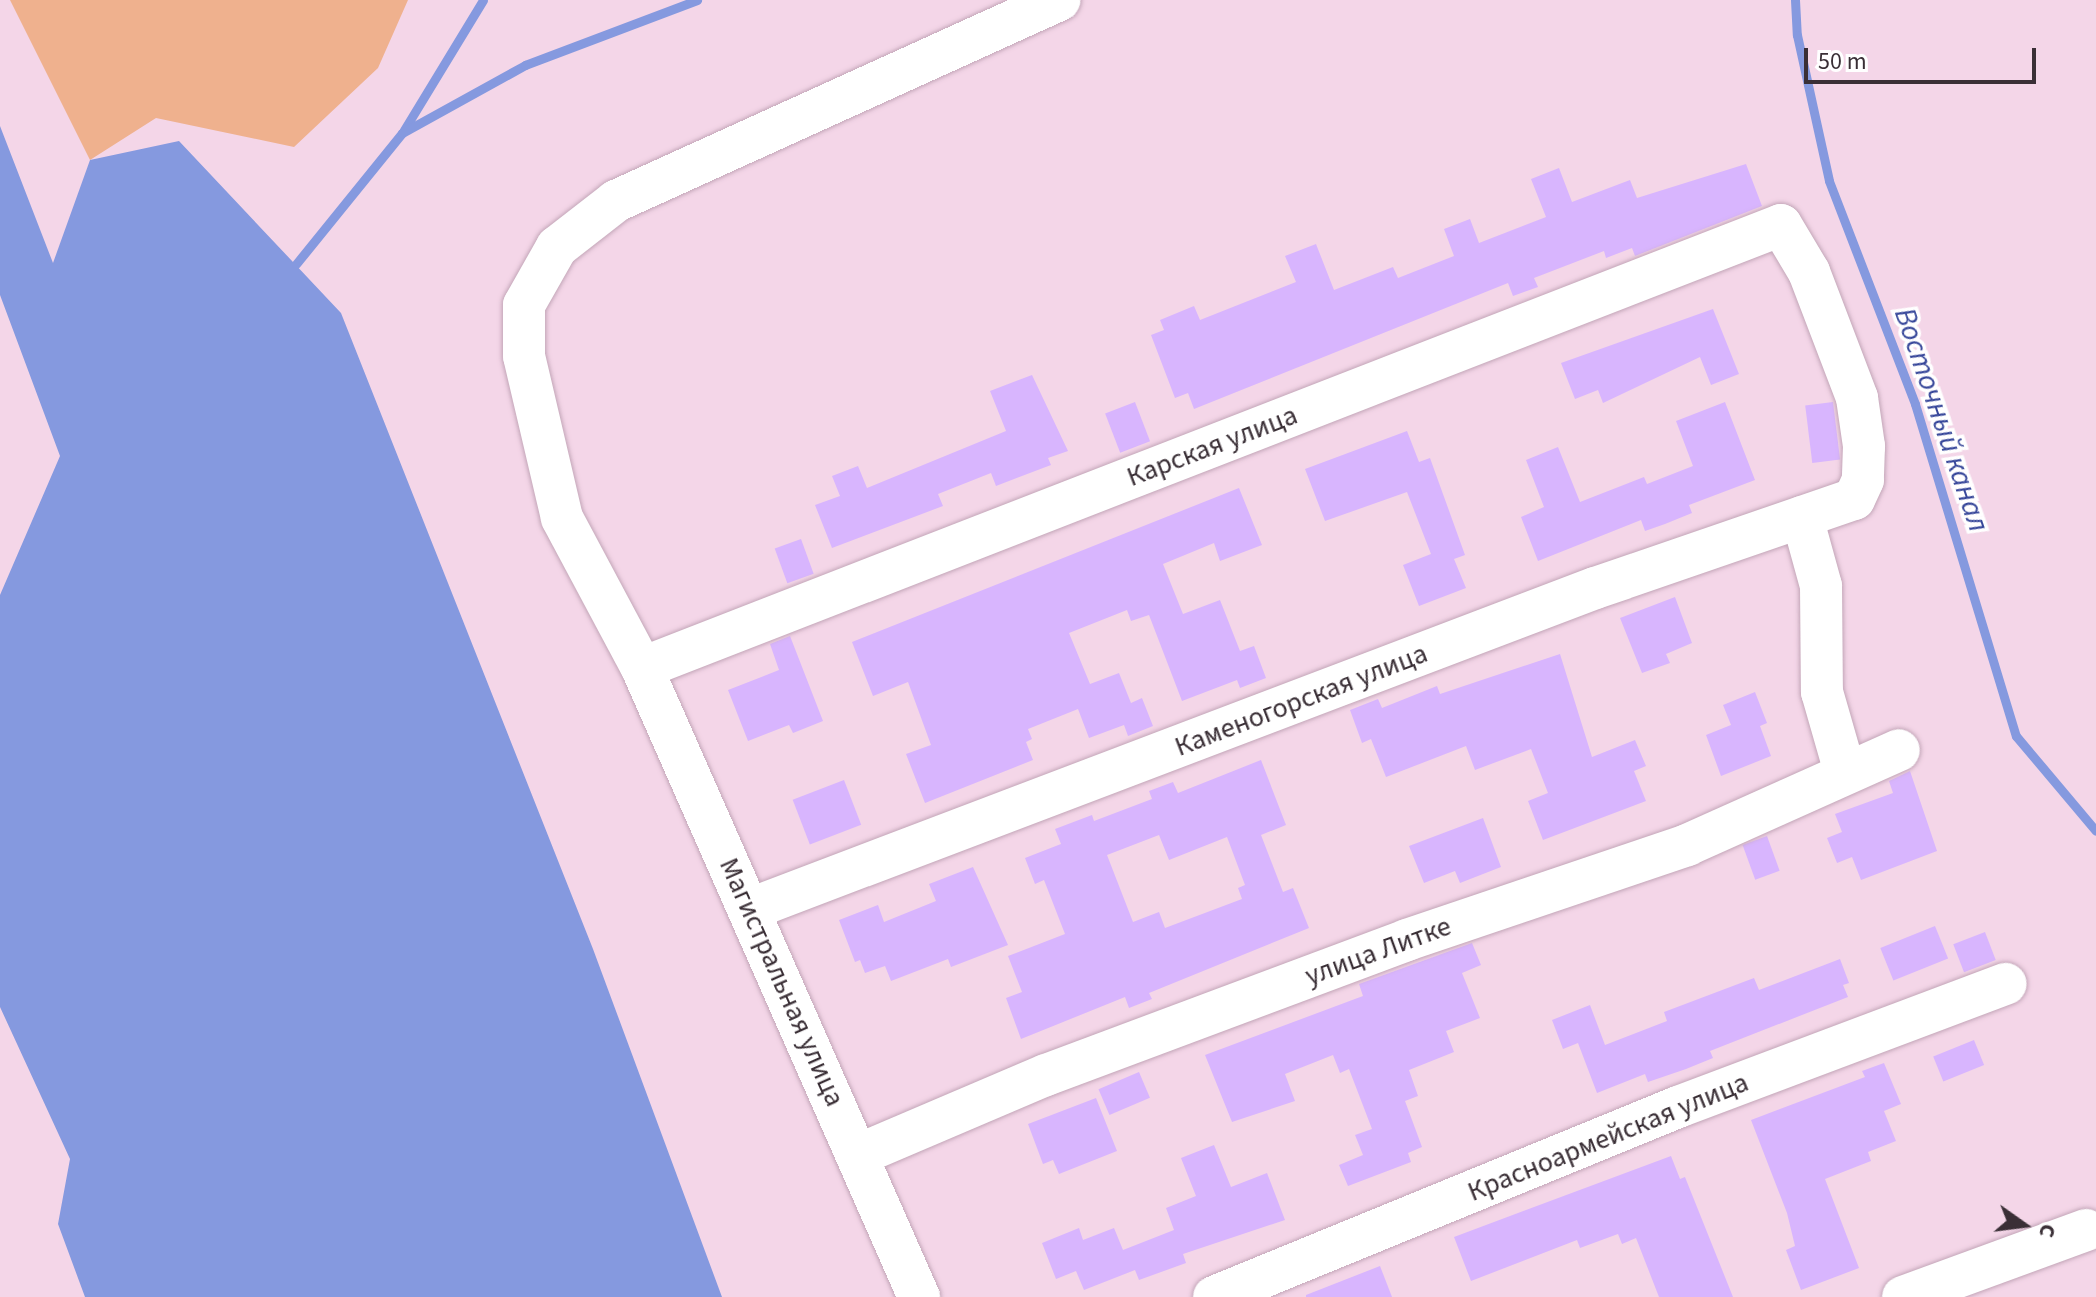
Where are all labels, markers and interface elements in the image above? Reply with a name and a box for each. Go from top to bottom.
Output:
scale bar [1808,32,2040,82]
text: 50 m [1818,44,1867,79]
water label: Восточный канал [1886,303,1996,537]
street label: Карская улица [1122,398,1302,494]
street label: Каменогорская улица [1170,636,1432,764]
street label: Магистральная улица [712,853,852,1111]
street label: улица Литке [1301,909,1455,993]
street label: Красноармейская улица [1463,1065,1753,1209]
north arrow [1984,1185,2064,1265]
text: С [2030,1221,2064,1241]

